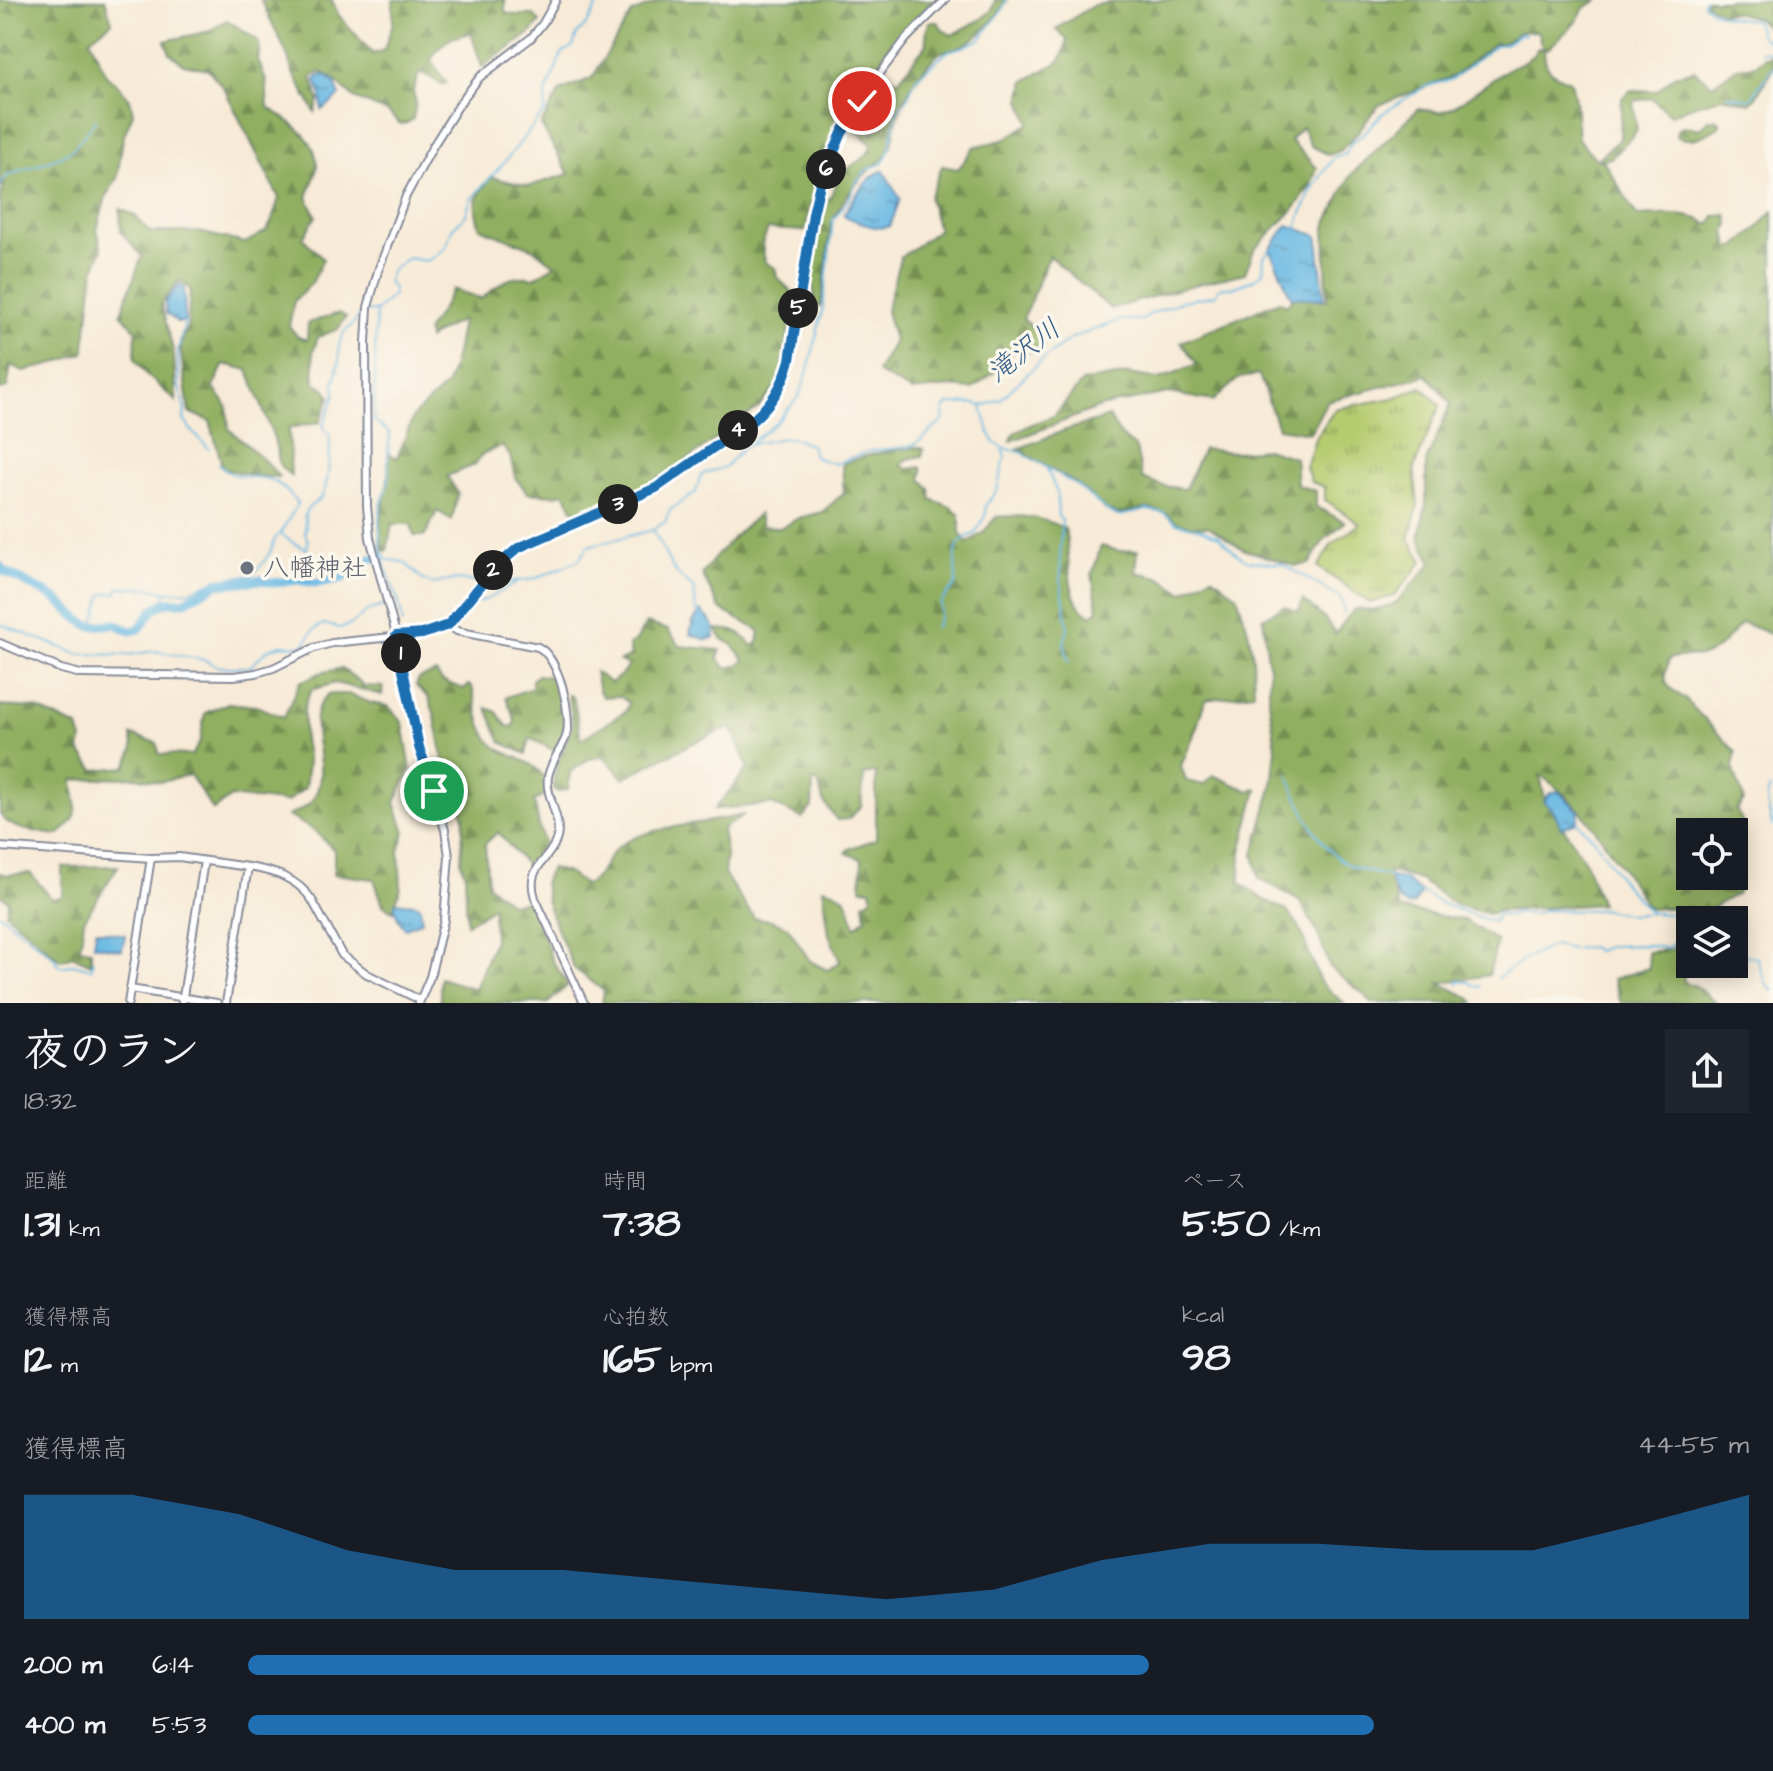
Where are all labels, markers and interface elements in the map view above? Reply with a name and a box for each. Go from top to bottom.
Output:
pin [828,67,896,135]
icon: check [840,79,884,123]
pin: 6 [806,149,846,189]
text: 6 [819,153,833,184]
pin: 5 [778,288,818,328]
text: 5 [790,292,806,323]
water label: 滝沢川 [979,310,1069,392]
pin: 4 [718,410,758,450]
text: 4 [731,414,745,445]
pin: 3 [598,484,638,524]
text: 3 [612,488,624,519]
place label: 八幡神社 [263,550,367,586]
pin: 2 [473,550,513,590]
text: 2 [487,554,499,585]
marker: 八幡神社 [238,559,256,577]
pin: 1 [381,633,421,673]
text: 1 [400,637,402,668]
pin [400,757,468,825]
icon: arrive [412,769,456,813]
map controls [1676,818,1748,978]
button: locate [1676,818,1748,890]
button: layers [1676,906,1748,978]
text: 夜のラン [24,1022,200,1083]
button: share [1665,1029,1749,1113]
text: 18:32 [24,1083,77,1119]
text: 距離 [24,1166,68,1197]
text: 時間 [603,1166,647,1197]
text: ペース [1182,1166,1247,1197]
text: 1.31 [24,1197,60,1252]
text: 7:38 [603,1197,681,1252]
text: 5:50 [1182,1197,1271,1252]
text: km [60,1214,100,1245]
text: /km [1271,1214,1320,1245]
text: kcal [1182,1300,1224,1331]
text: 獲得標高 [24,1302,112,1333]
text: 心拍数 [603,1302,669,1333]
text: 98 [1182,1331,1231,1386]
text: 12 [24,1333,52,1388]
text: 165 [603,1333,662,1388]
text: m [52,1350,78,1381]
text: bpm [662,1350,712,1381]
text: 44–55 m [1638,1427,1749,1463]
text: 獲得標高 [24,1431,128,1467]
text: 200 m [24,1647,102,1683]
text: 6:14 [152,1647,194,1683]
text: 400 m [24,1707,105,1743]
text: 5:53 [152,1707,206,1743]

